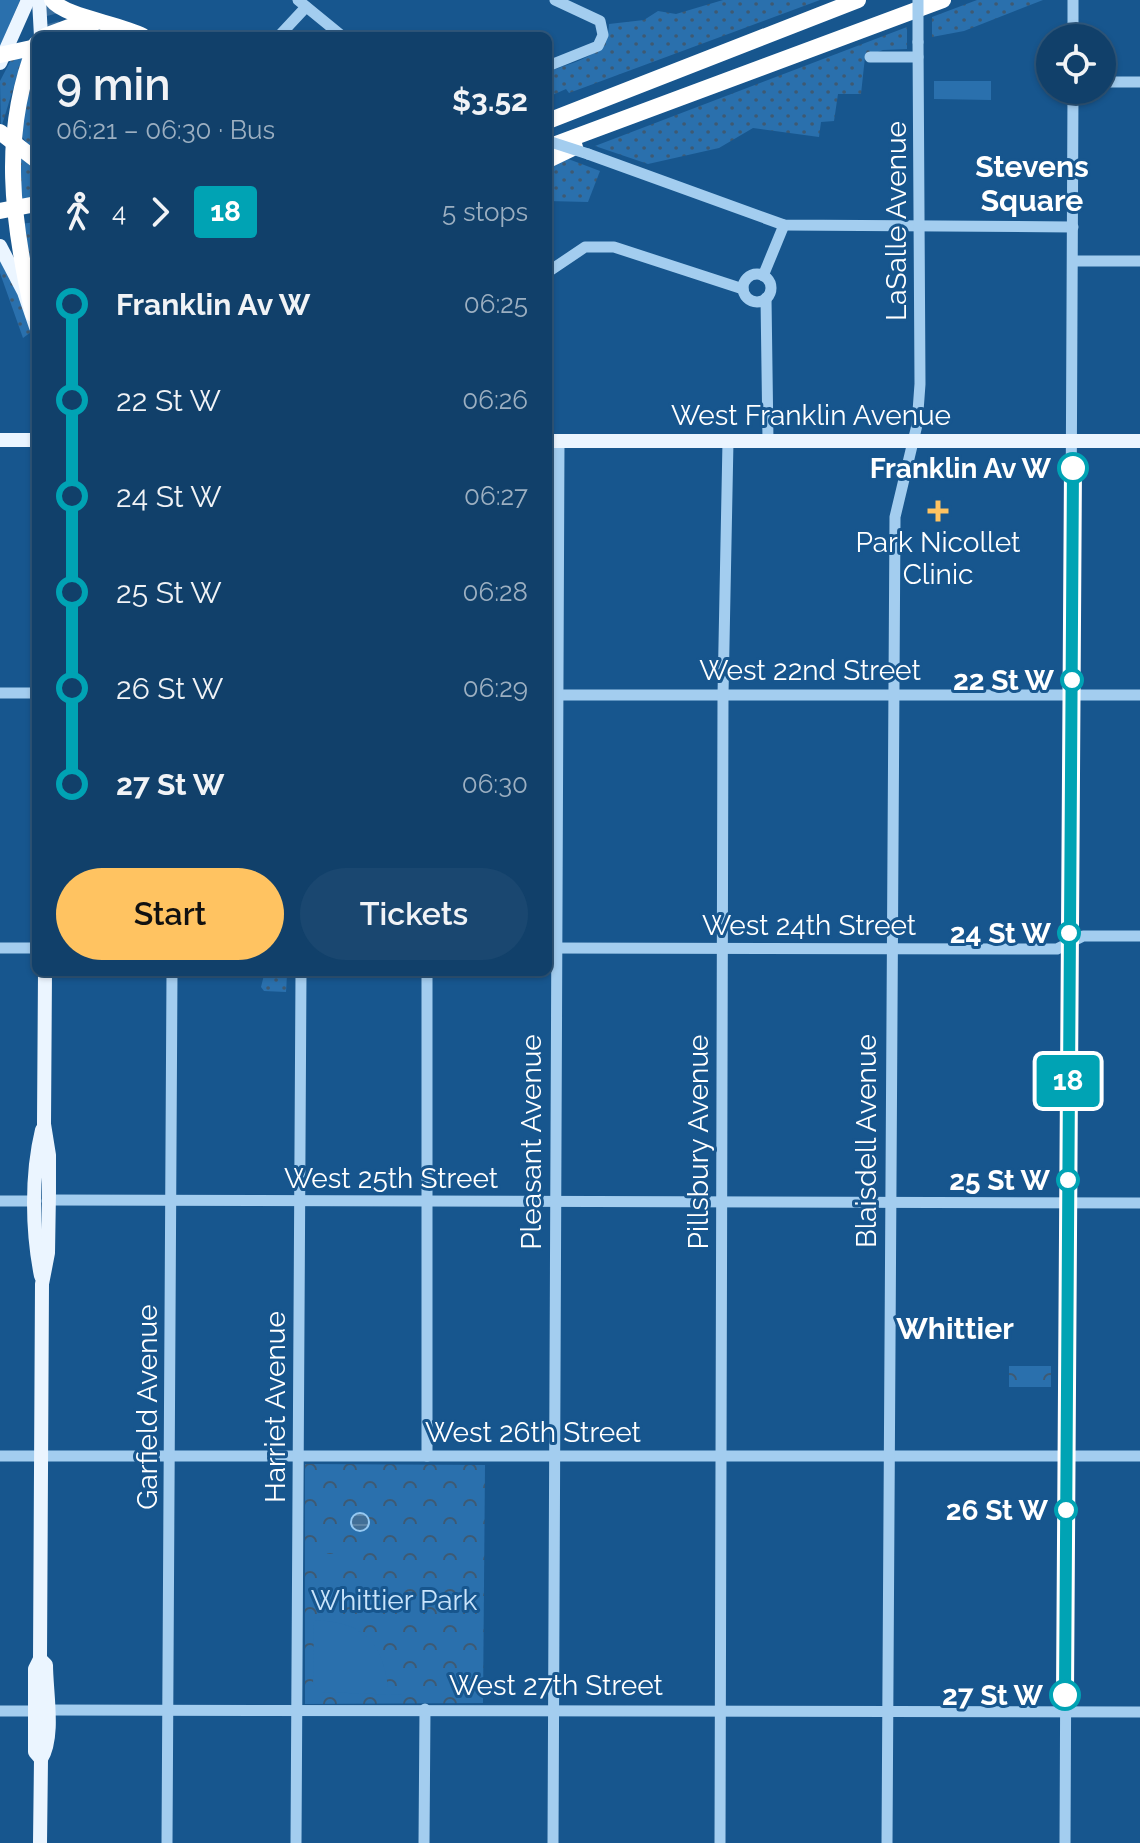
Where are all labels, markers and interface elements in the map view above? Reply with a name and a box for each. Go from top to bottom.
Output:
map controls [1036,24,1116,104]
button: locate [1036,24,1116,104]
text: 9 min [56,59,171,110]
text: $3.52 [452,83,528,118]
text: 06:21 – 06:30 · Bus [56,115,275,145]
street label: LaSalle Avenue [880,121,913,321]
district label: Stevens Square [975,149,1089,218]
icon: walk [56,190,100,234]
icon: forward [138,190,182,234]
text: 18 [210,195,241,228]
text: 4 [112,197,126,227]
text: 5 stops [442,197,528,227]
text: Franklin Av W [116,287,310,322]
text: 06:25 [464,289,528,319]
text: 22 St W [116,383,221,418]
text: 06:26 [462,385,528,415]
street label: West Franklin Avenue [671,399,951,432]
place label: Franklin Av W [870,452,1052,485]
marker: Franklin Av W [1058,453,1088,483]
text: 24 St W [116,479,222,514]
text: 06:27 [464,481,528,511]
marker: Park Nicollet Clinic [927,500,949,522]
place label: Park Nicollet Clinic [856,526,1021,591]
text: 25 St W [116,575,222,610]
text: 06:28 [463,577,528,607]
street label: West 22nd Street [699,654,921,687]
place label: 22 St W [953,664,1055,697]
marker: 22 St W [1061,669,1083,691]
text: 26 St W [116,671,223,706]
text: 06:29 [463,673,528,703]
text: 27 St W [116,767,224,802]
text: 06:30 [462,769,528,799]
button: Start [56,868,284,960]
button: Tickets [300,868,528,960]
street label: West 24th Street [702,909,917,942]
place label: 24 St W [950,917,1052,950]
marker: 24 St W [1058,922,1080,944]
street label: Pleasant Avenue [515,1034,548,1250]
street label: Blaisdell Avenue [850,1034,883,1248]
street label: Pillsbury Avenue [682,1035,715,1249]
line badge: 18 [1032,1055,1104,1107]
text: 18 [1053,1064,1083,1097]
street label: West 25th Street [284,1162,499,1195]
place label: 25 St W [949,1164,1051,1197]
marker: 25 St W [1057,1169,1079,1191]
street label: Garfield Avenue [131,1304,164,1510]
street label: Harriet Avenue [259,1311,292,1503]
district label: Whittier [896,1311,1014,1346]
street label: West 26th Street [425,1416,642,1449]
place label: 26 St W [946,1494,1049,1527]
marker: 26 St W [1055,1499,1077,1521]
park label: Whittier Park [311,1584,477,1617]
street label: West 27th Street [449,1669,664,1702]
place label: 27 St W [942,1679,1044,1712]
marker: 27 St W [1050,1680,1080,1710]

